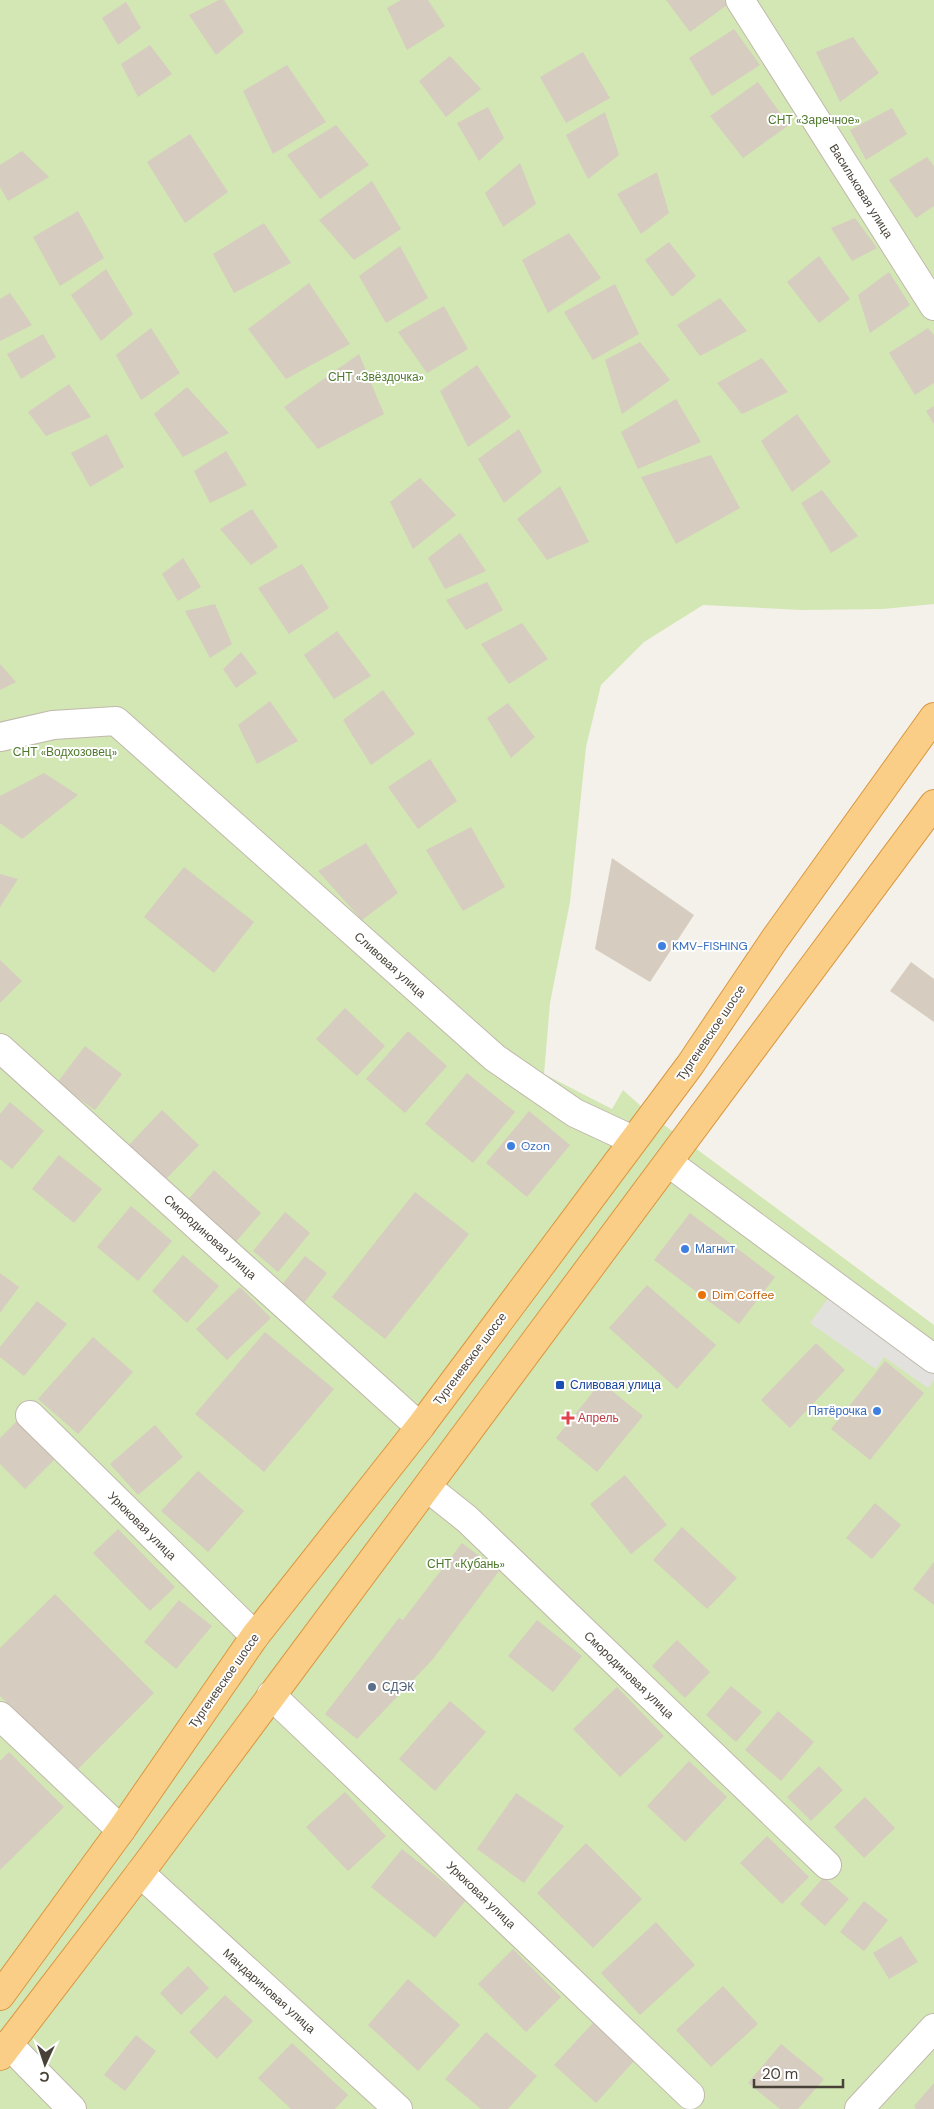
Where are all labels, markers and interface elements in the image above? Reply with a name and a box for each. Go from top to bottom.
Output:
park label: СНТ «Заречное» [768,112,860,128]
street label: Васильковая улица [826,141,897,241]
park label: СНТ «Звёздочка» [328,369,424,385]
park label: СНТ «Водхозовец» [13,744,117,760]
street label: Сливовая улица [351,929,429,1002]
place label: KMV-FISHING [672,938,748,954]
marker: KMV-FISHING [656,940,668,952]
street label: Тургеневское шоссе [673,982,749,1084]
place label: Ozon [521,1138,550,1154]
marker: Ozon [505,1140,517,1152]
street label: Смородиновая улица [160,1191,260,1283]
place label: Магнит [695,1241,736,1257]
marker: Магнит [679,1243,691,1255]
place label: Dim Coffee [712,1287,774,1303]
marker: Dim Coffee [696,1289,708,1301]
street label: Тургеневское шоссе [430,1309,510,1409]
place label: Сливовая улица [570,1377,661,1393]
marker: Сливовая улица [554,1379,566,1391]
place label: Пятёрочка [808,1403,867,1419]
marker: Пятёрочка [871,1405,883,1417]
place label: Апрель [578,1410,619,1426]
marker: Апрель [562,1412,574,1424]
street label: Урюковая улица [104,1488,180,1564]
park label: СНТ «Кубань» [427,1556,505,1572]
street label: Смородиновая улица [581,1628,678,1722]
street label: Тургеневское шоссе [185,1630,263,1732]
place label: СДЭК [382,1679,414,1695]
marker: СДЭК [366,1681,378,1693]
street label: Урюковая улица [443,1858,519,1932]
street label: Мандариновая улица [219,1945,319,2037]
north arrow [20,2039,70,2089]
scale bar [754,2056,843,2088]
text: 20 m [762,2064,798,2084]
text: С [39,2068,50,2086]

